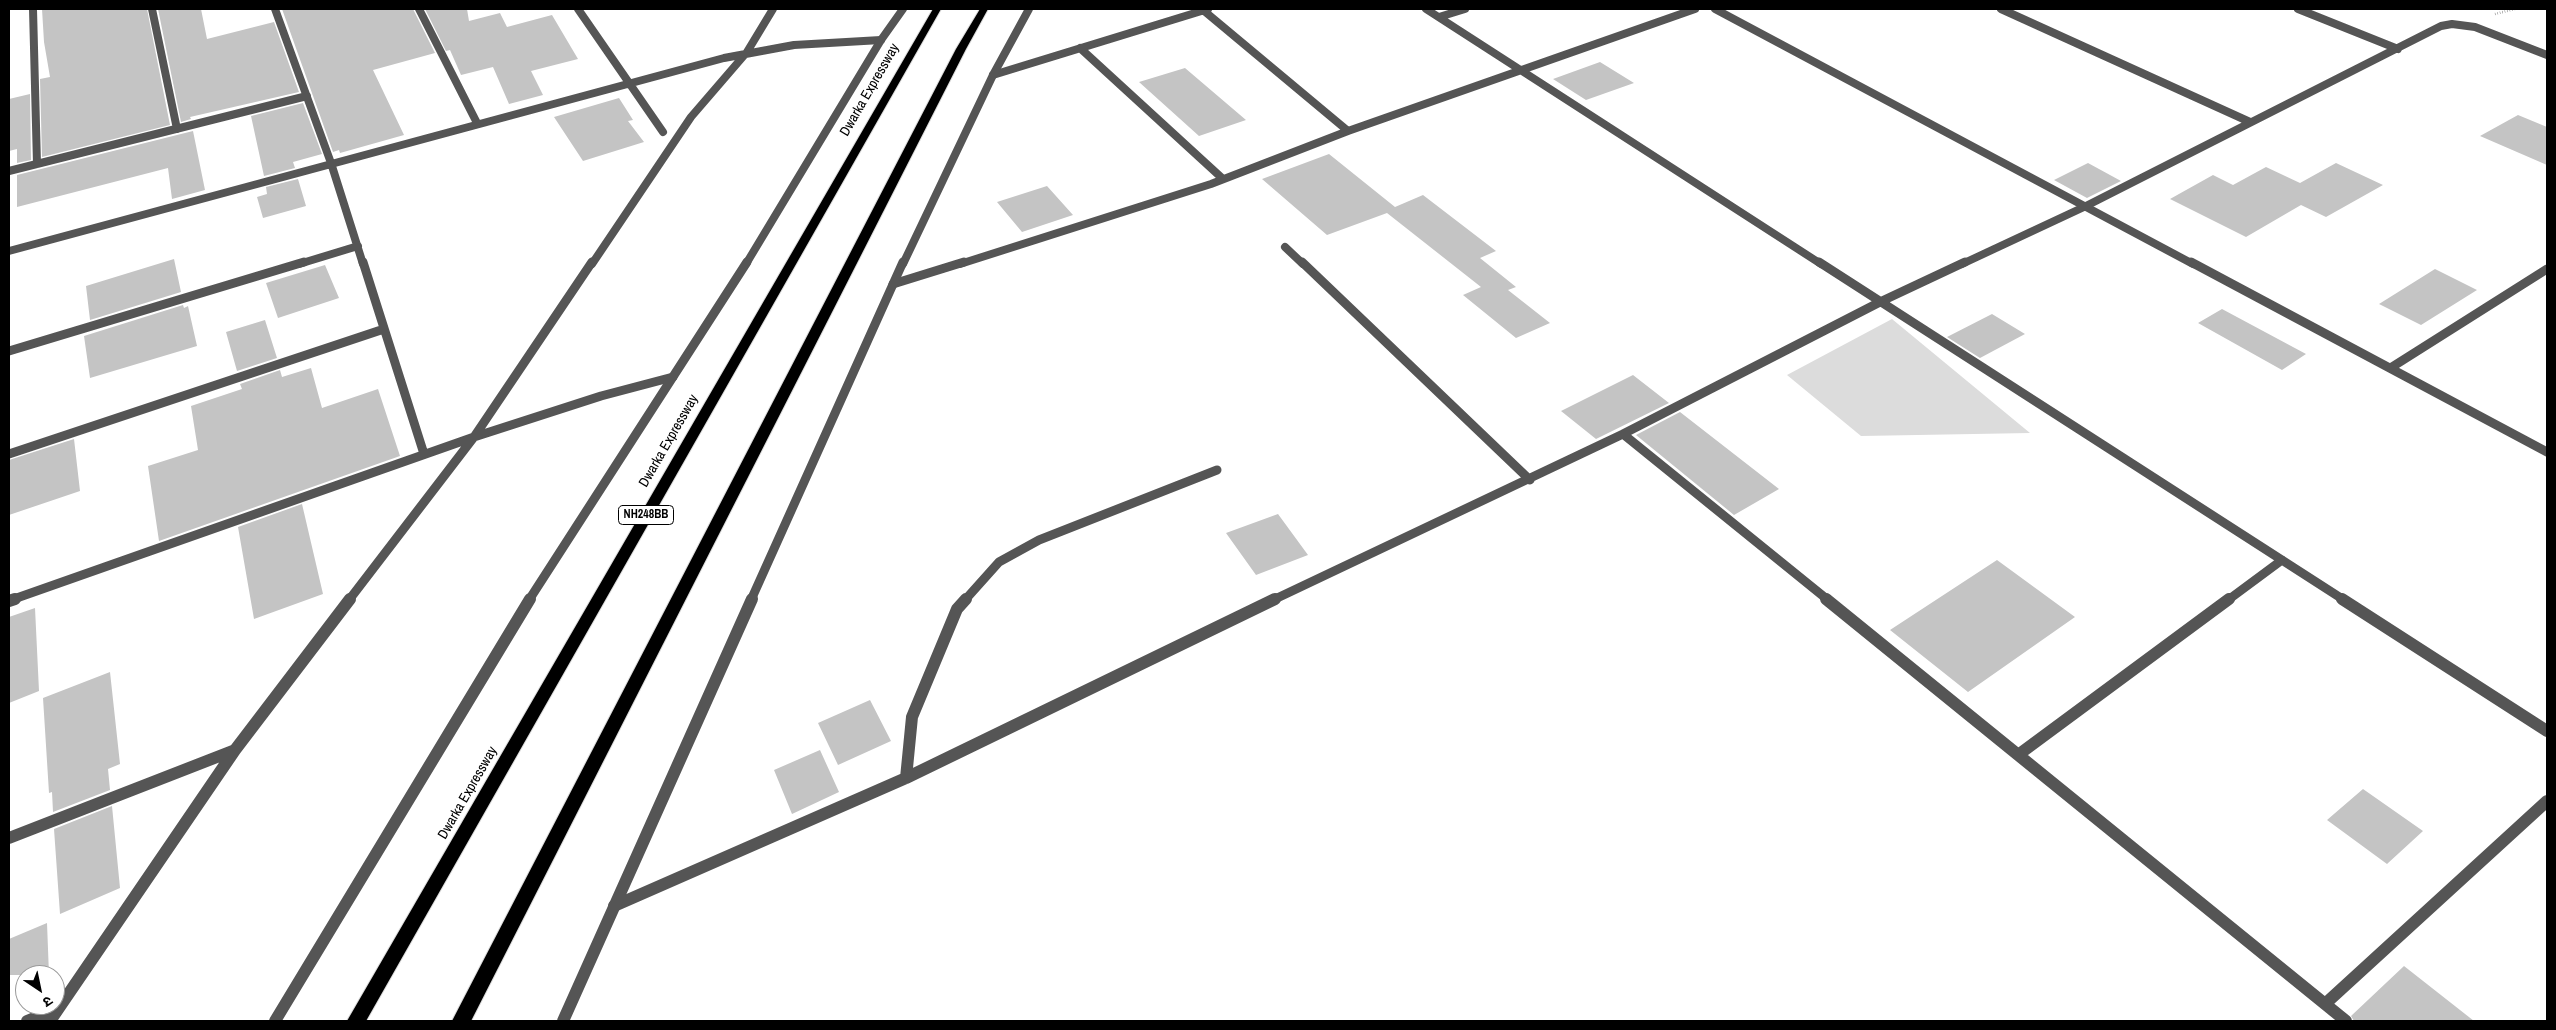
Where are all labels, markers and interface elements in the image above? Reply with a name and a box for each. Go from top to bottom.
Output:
street label: Dwarka Expressway [837,41,903,139]
street label: Dwarka Expressway [636,392,702,490]
road number: NH248BB [618,506,674,524]
street label: Dwarka Expressway [435,744,501,842]
north arrow [15,965,65,1015]
text: उ [39,992,56,1011]

